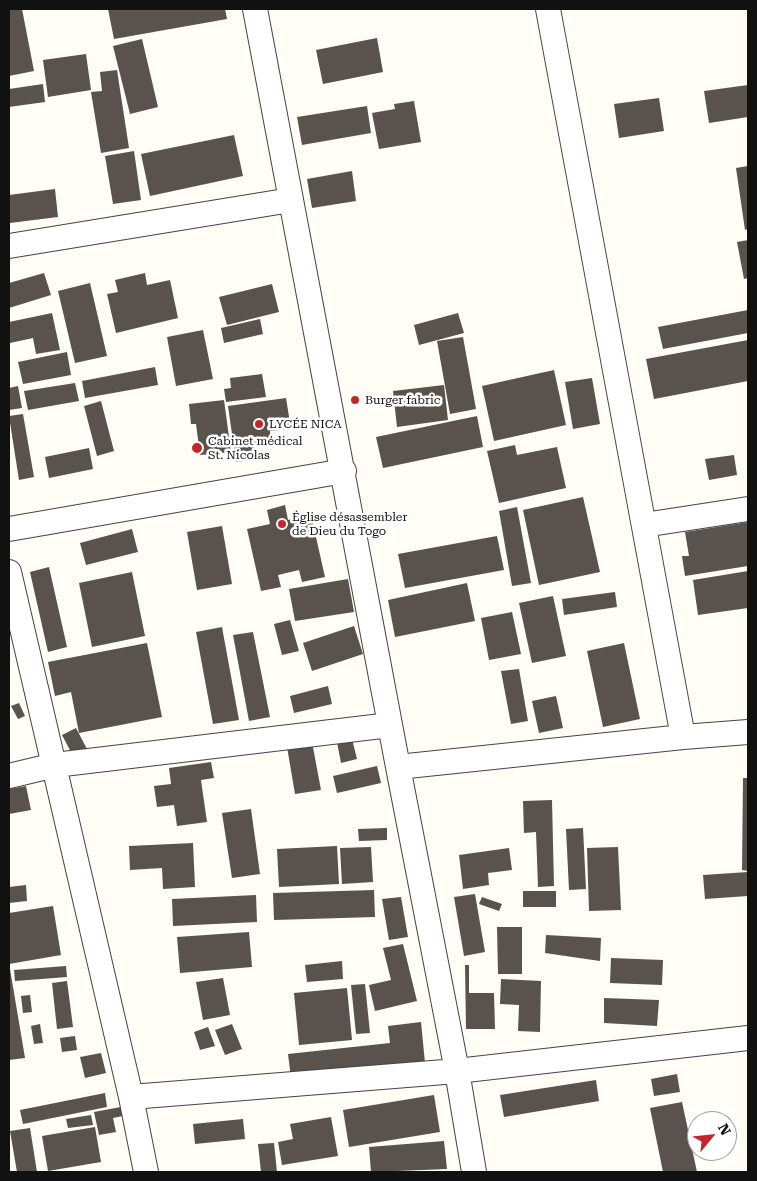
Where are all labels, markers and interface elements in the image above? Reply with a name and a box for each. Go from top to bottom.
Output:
place label: Burger fabric [365,393,440,407]
marker: Burger fabric [349,394,361,406]
place label: LYCÉE NICA [269,417,342,431]
marker: LYCÉE NICA [253,418,265,430]
place label: Cabinet médical St. Nicolas [208,434,303,462]
marker: Cabinet médical St. Nicolas [190,441,204,455]
place label: Église désassembler de Dieu du Togo [292,510,407,538]
marker: Église désassembler de Dieu du Togo [276,518,288,530]
north arrow [687,1111,737,1161]
text: N [715,1121,734,1138]

